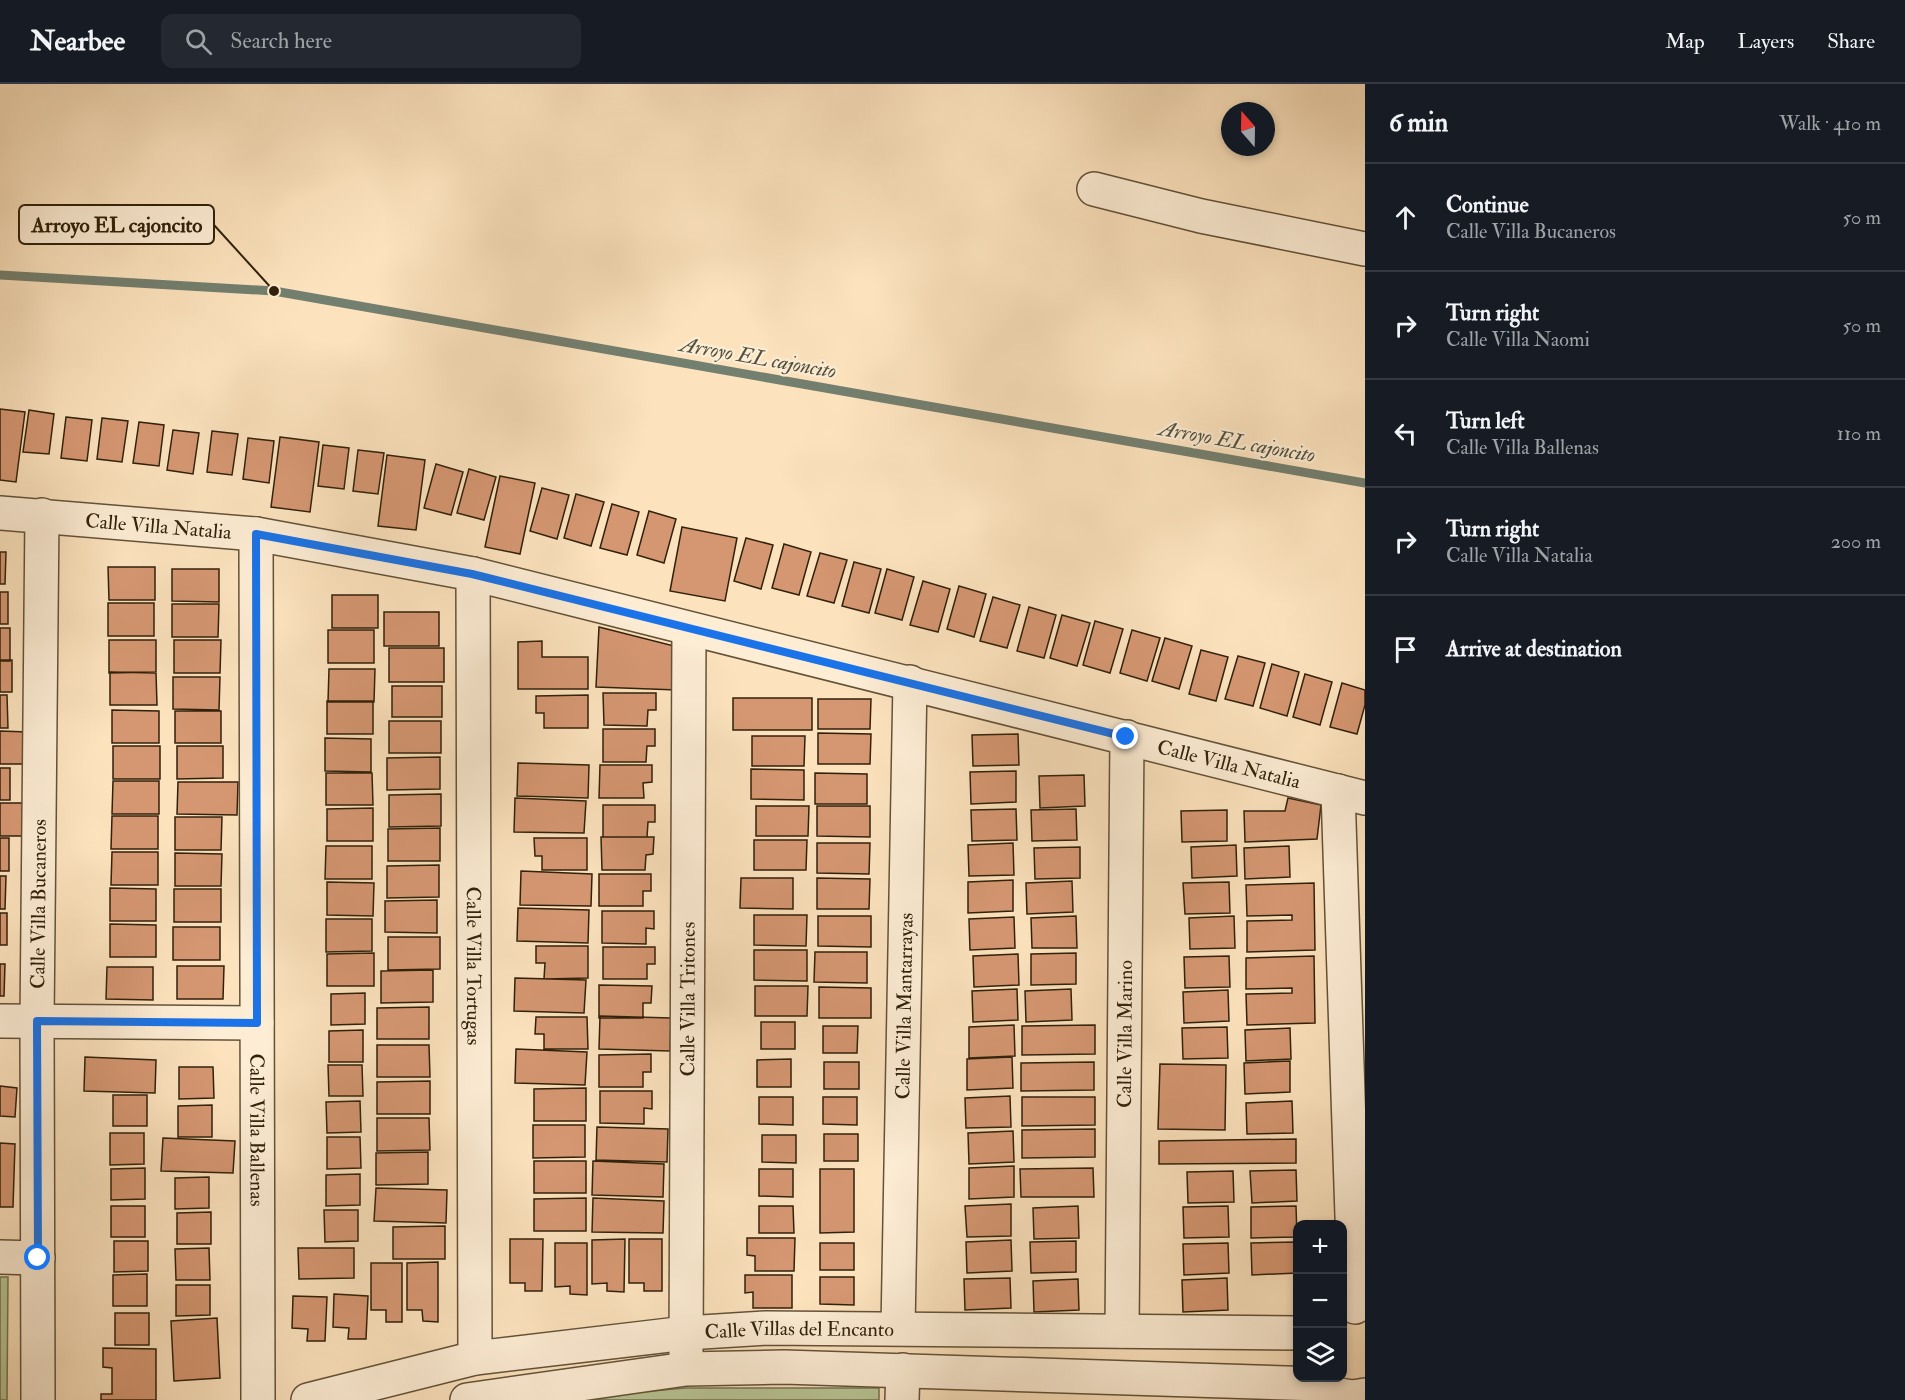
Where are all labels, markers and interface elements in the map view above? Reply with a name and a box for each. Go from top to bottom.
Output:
search box [161,14,581,68]
text: Nearbee [30,24,125,59]
icon: search [182,25,215,58]
text: Search here [230,27,332,55]
text: Map [1665,28,1705,55]
text: Layers [1738,28,1794,55]
text: Share [1827,28,1875,55]
north arrow [1221,102,1275,156]
text: 6 min [1389,107,1448,139]
text: Walk · 410 m [1779,111,1881,136]
text: Continue [1446,191,1529,219]
icon: ahead [1389,201,1422,234]
callout: Arroyo EL cajoncito [19,205,214,244]
text: 50 m [1842,205,1881,230]
text: Arroyo EL cajoncito [31,212,202,239]
text: Calle Villa Bucaneros [1446,219,1616,244]
text: Turn right [1446,299,1539,327]
icon: right [1389,309,1422,342]
text: 50 m [1842,313,1881,338]
text: Calle Villa Naomi [1446,327,1590,352]
water label: Arroyo EL cajoncito [676,331,838,385]
text: Turn left [1446,407,1525,435]
water label: Arroyo EL cajoncito [1155,415,1317,469]
icon: left [1389,417,1422,450]
text: 110 m [1837,421,1881,446]
text: Calle Villa Ballenas [1446,435,1599,460]
street label: Calle Villa Natalia [84,508,233,545]
text: Turn right [1446,515,1539,543]
icon: right [1389,525,1422,558]
text: 200 m [1831,529,1881,554]
text: Calle Villa Natalia [1446,543,1593,568]
icon: arrive [1389,633,1422,666]
text: Arrive at destination [1446,635,1622,663]
route end [1112,723,1138,749]
street label: Calle Villa Natalia [1155,734,1304,794]
street label: Calle Villa Bucaneros [25,819,51,989]
street label: Calle Villa Tortugas [461,887,487,1046]
street label: Calle Villa Mantarrayas [890,912,918,1100]
street label: Calle Villa Tritones [675,921,700,1076]
street label: Calle Villa Marino [1111,960,1138,1108]
street label: Calle Villa Ballenas [245,1053,270,1207]
map controls [1293,1220,1347,1382]
button: + [1293,1220,1347,1274]
route start [24,1244,50,1270]
button: − [1293,1274,1347,1328]
street label: Calle Villas del Encanto [704,1315,894,1344]
button: layers [1293,1328,1347,1382]

